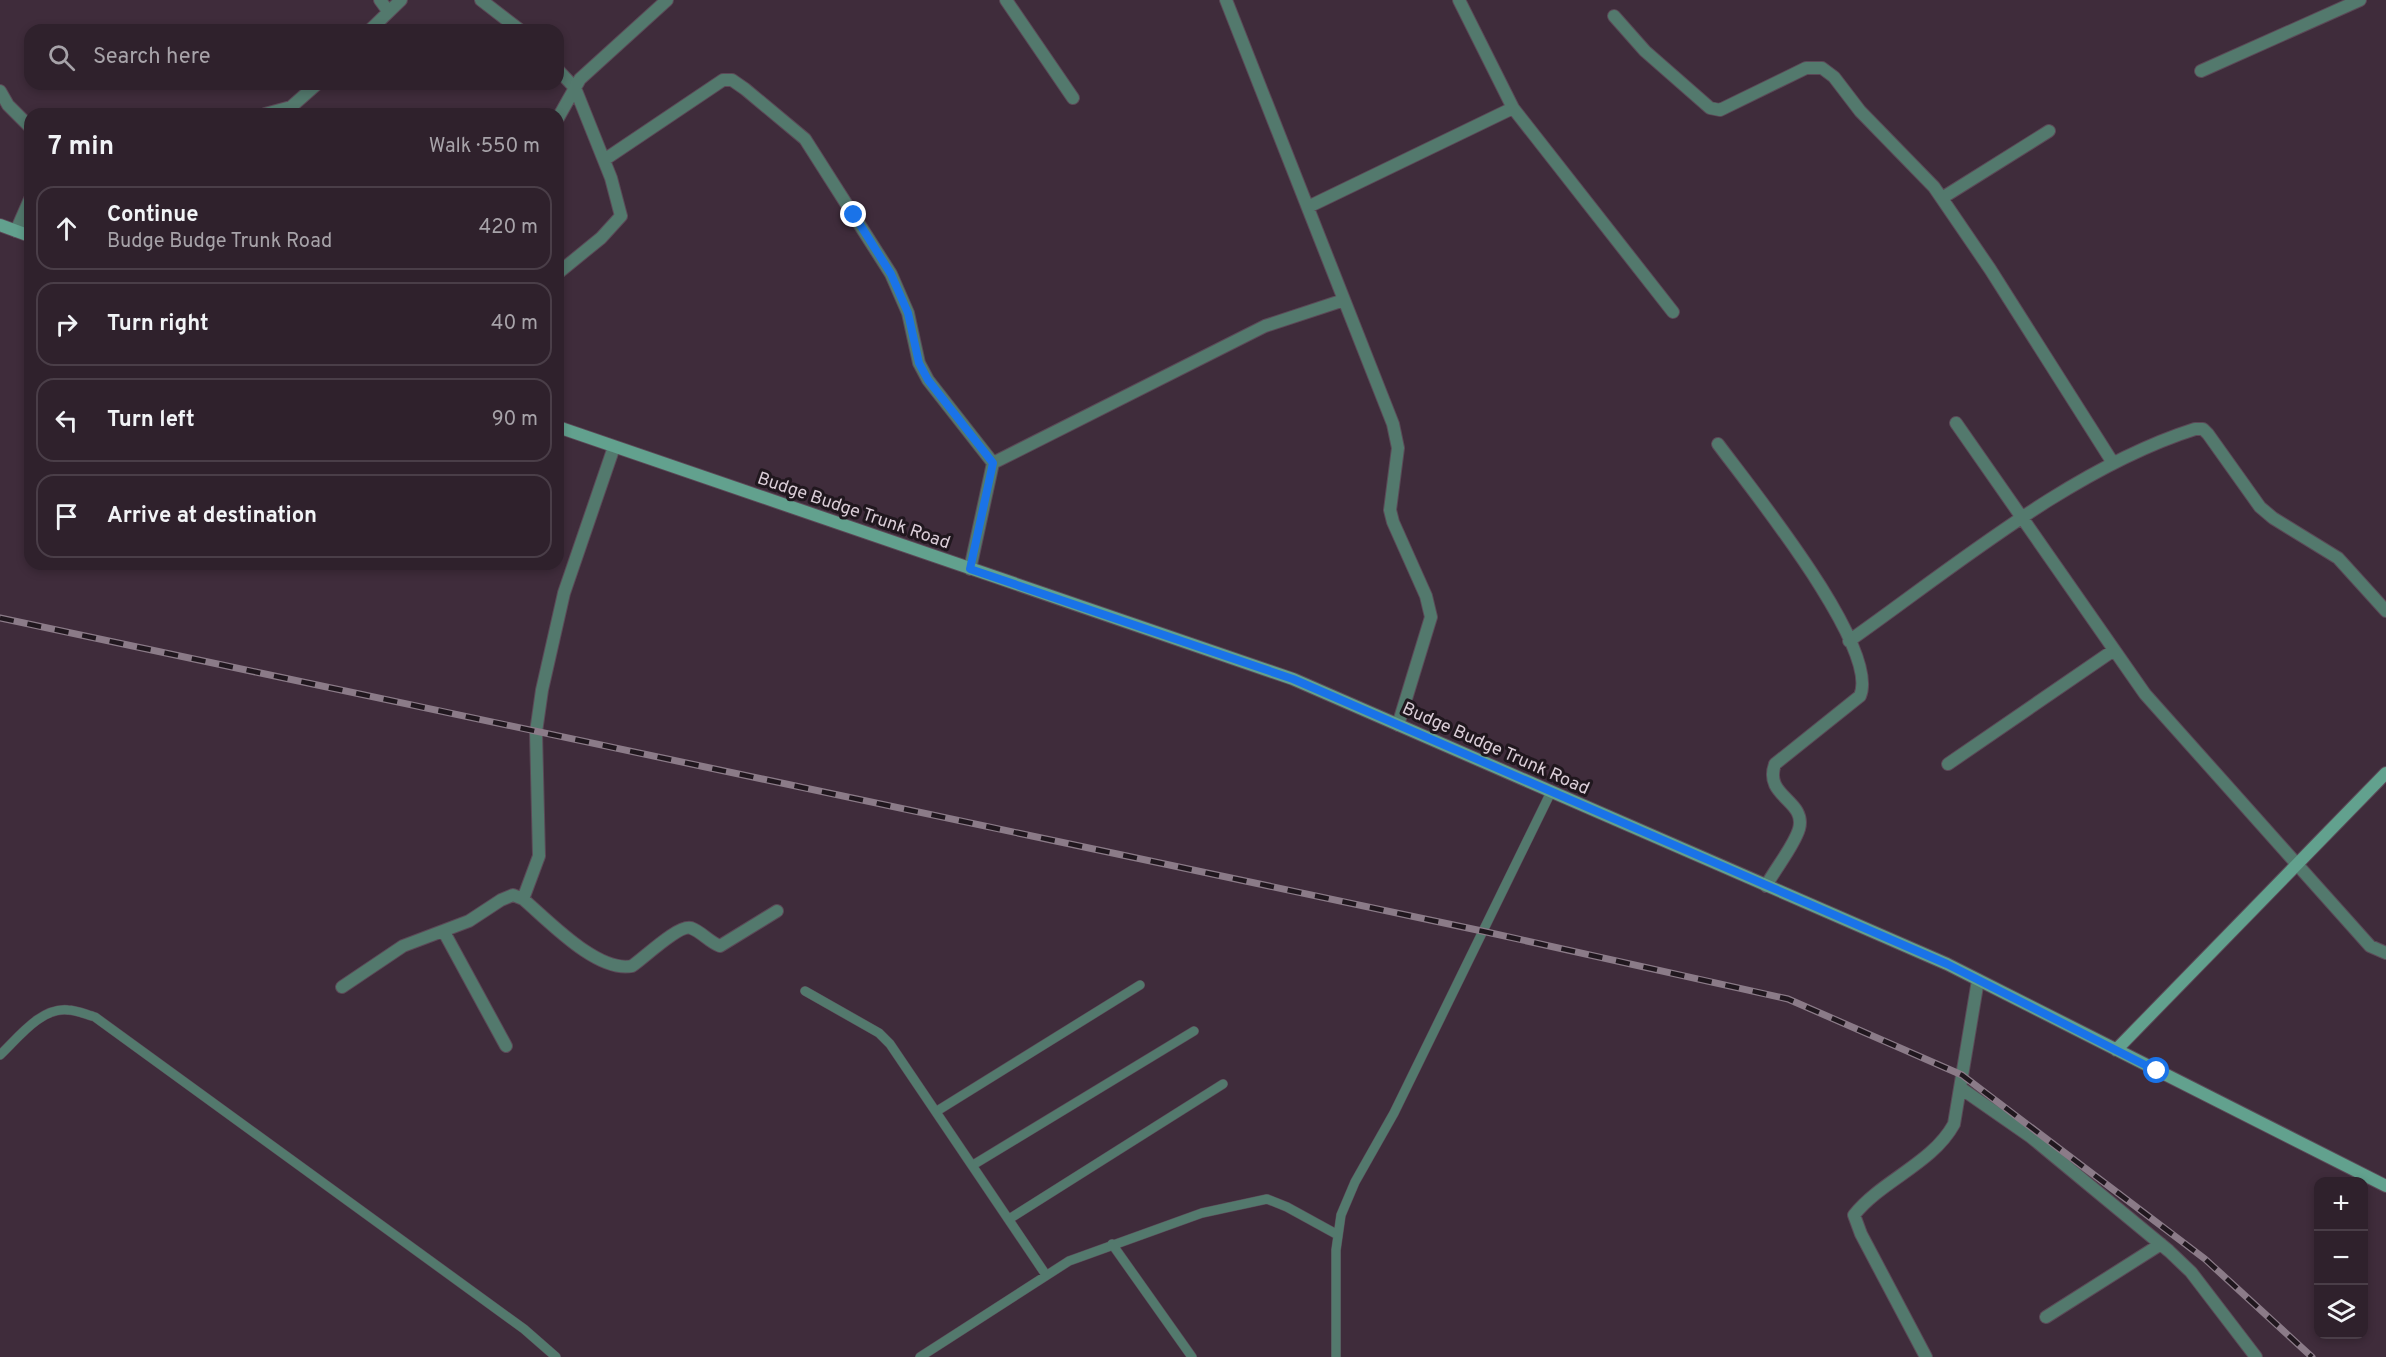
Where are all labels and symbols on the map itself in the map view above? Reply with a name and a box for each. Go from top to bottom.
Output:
route end [840,201,866,227]
street label: Budge Budge Trunk Road [754,468,953,555]
street label: Budge Budge Trunk Road [1398,698,1593,801]
route start [2143,1057,2169,1083]

